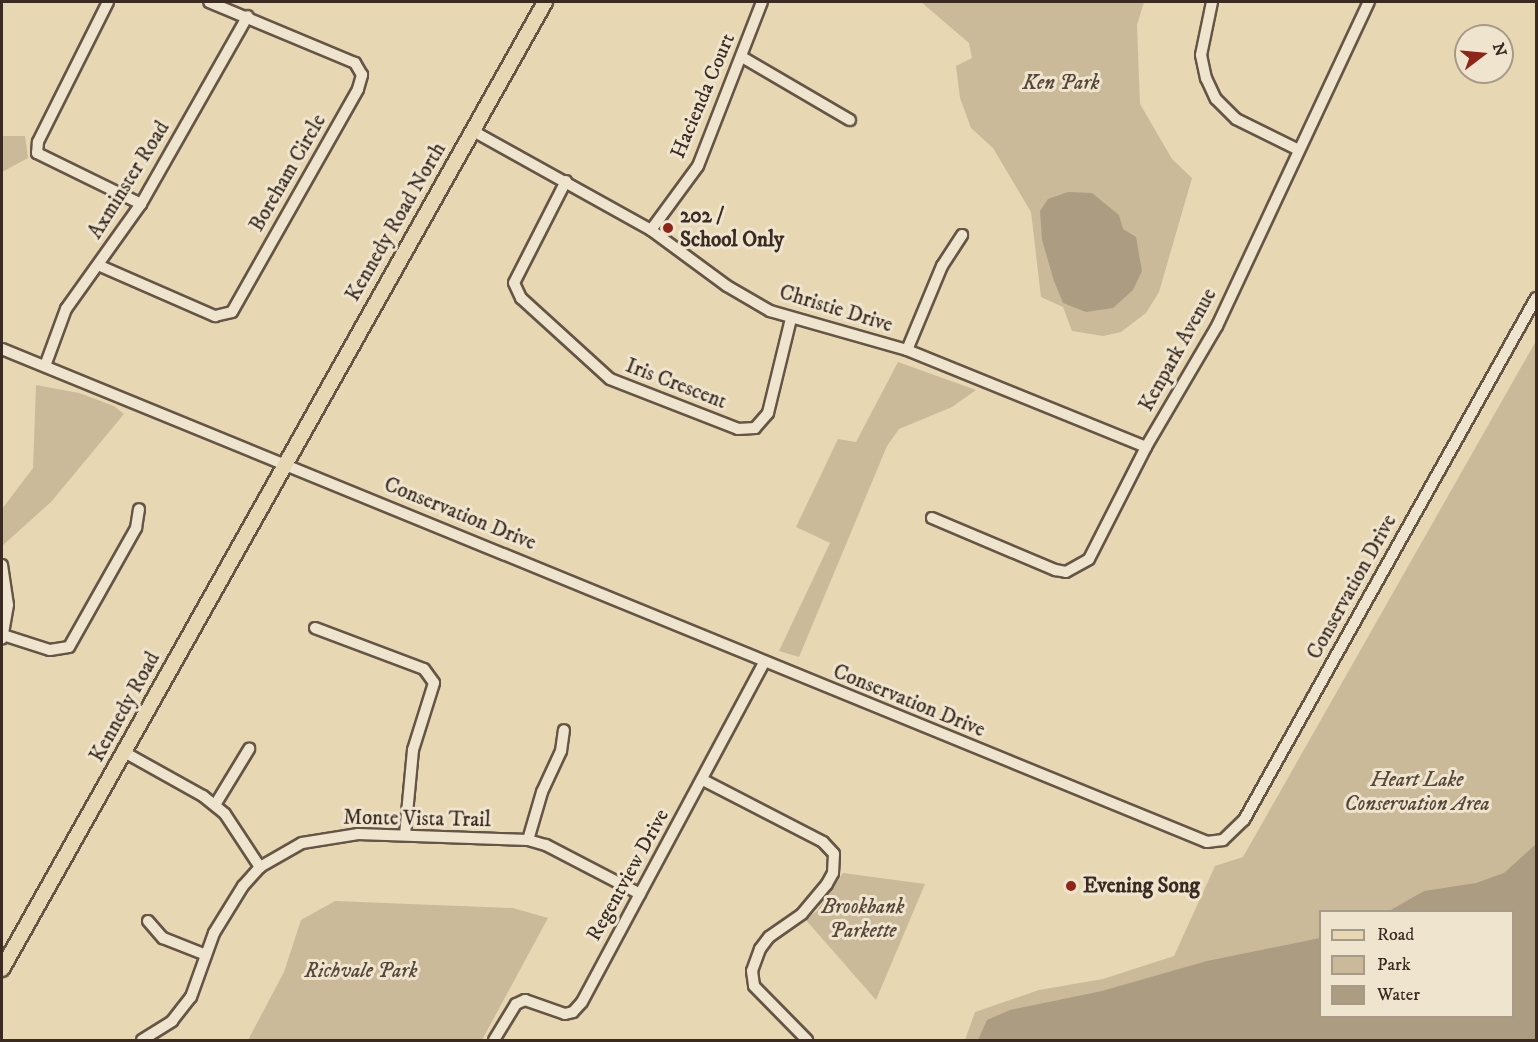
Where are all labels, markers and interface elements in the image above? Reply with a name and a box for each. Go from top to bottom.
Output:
north arrow [1454,24,1514,84]
street label: Hacienda Court [665,30,741,162]
text: N [1488,41,1511,59]
park label: Ken Park [1023,70,1099,96]
street label: Boreham Circle [244,110,332,236]
street label: Axminster Road [83,116,175,244]
street label: Kennedy Road North [340,138,452,306]
place label: 202 / School Only [680,203,784,253]
marker: 202 / School Only [661,221,675,235]
street label: Christie Drive [776,280,896,338]
street label: Kenpark Avenue [1134,284,1222,416]
street label: Iris Crescent [622,353,730,415]
street label: Conservation Drive [380,472,540,556]
street label: Conservation Drive [1302,510,1402,664]
street label: Kennedy Road [84,648,166,766]
street label: Conservation Drive [829,659,989,743]
park label: Heart Lake Conservation Area [1344,767,1490,817]
street label: Monte Vista Trail [343,805,491,833]
street label: Regentview Drive [581,805,675,945]
place label: Evening Song [1083,873,1200,899]
marker: Evening Song [1064,879,1078,893]
park label: Brookbank Parkette [821,894,905,944]
legend [1319,910,1514,1018]
text: Road [1377,924,1414,946]
text: Park [1377,954,1411,976]
park label: Richvale Park [305,958,417,984]
text: Water [1377,984,1420,1006]

